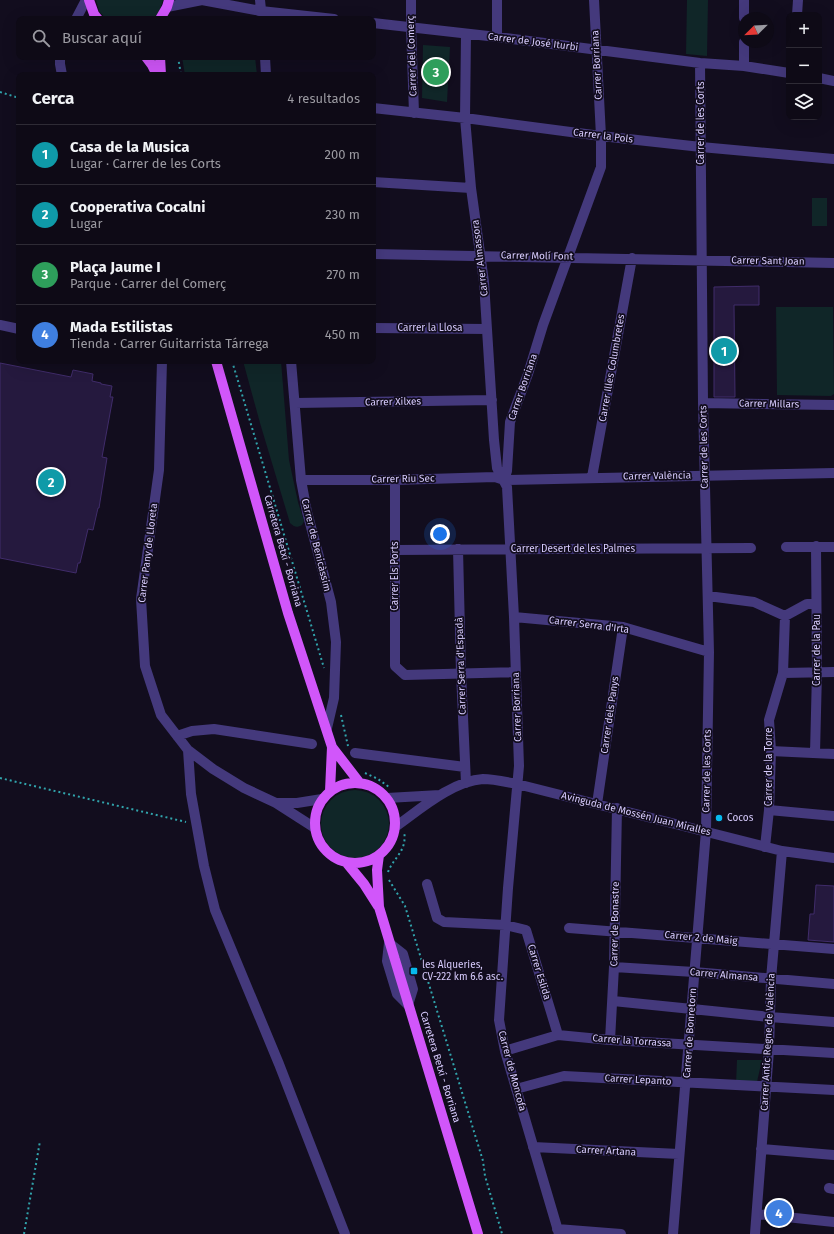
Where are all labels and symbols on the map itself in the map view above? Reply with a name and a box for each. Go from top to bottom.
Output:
north arrow [738,12,774,48]
street label: Carrer del Comerç [405,15,419,97]
street label: Carrer de José Iturbi [487,30,579,54]
street label: Carrer Borriana [589,30,605,100]
pin: 3 [423,57,449,87]
street label: Carrer de les Corts [695,81,707,165]
street label: Carrer la Pols [572,126,634,146]
street label: Carrer Almassora [469,219,491,297]
street label: Carrer Molí Font [501,248,574,263]
street label: Carrer Sant Joan [731,254,805,268]
street label: Carrer Illes Columbretes [597,313,627,423]
street label: Carrer la Llosa [398,322,462,334]
pin: 1 [711,336,737,366]
street label: Carrer Borriana [506,352,540,422]
street label: Carrer Xilxes [365,396,422,408]
street label: Carrer Millars [739,397,800,411]
street label: Carrer de les Corts [697,405,711,489]
pin: 2 [38,467,64,497]
street label: Carrer València [623,469,691,483]
street label: Carrer Riu Sec [371,472,435,486]
street label: Carretera Betxí - Borriana [261,493,306,608]
street label: Carrer de Benicàssim [299,497,333,593]
street label: Carrer Pany de Lloreta [136,503,160,603]
your location [430,524,450,544]
street label: Carrer Els Ports [389,541,401,611]
street label: Carrer Desert de les Palmes [511,543,636,555]
street label: Carrer Serra d'Irta [548,614,630,636]
street label: Carrer de la Pau [811,614,823,686]
street label: Carrer Serra d'Espadà [453,617,469,715]
street label: Carrer Borriana [510,672,524,742]
street label: Carrer dels Panys [599,675,621,754]
street label: Carrer de la Torre [763,728,775,806]
street label: Carrer de les Corts [700,729,714,813]
street label: Avinguda de Mossén Juan Miralles [560,790,712,838]
place label: Cocos [727,812,754,824]
marker: Cocos [714,813,724,823]
street label: Carrer de Bonastre [608,881,622,967]
street label: Carrer 2 de Maig [664,929,739,947]
street label: Carrer Eslida [525,943,553,1001]
place label: les Alqueries, CV-222 km 6.6 asc. [422,959,503,983]
marker: les Alqueries, CV-222 km 6.6 asc. [409,966,419,976]
street label: Carrer Almansa [689,966,759,984]
street label: Carrer Antic Regne de València [758,973,778,1111]
street label: Carrer de Bonretorn [681,988,699,1078]
street label: Carretera Betxí - Borriana [417,1010,464,1124]
street label: Carrer de Moncofa [495,1029,529,1113]
street label: Carrer la Torrassa [592,1032,672,1050]
street label: Carrer Lepanto [604,1072,672,1088]
street label: Carrer Artana [576,1143,636,1159]
pin: 4 [766,1198,792,1228]

